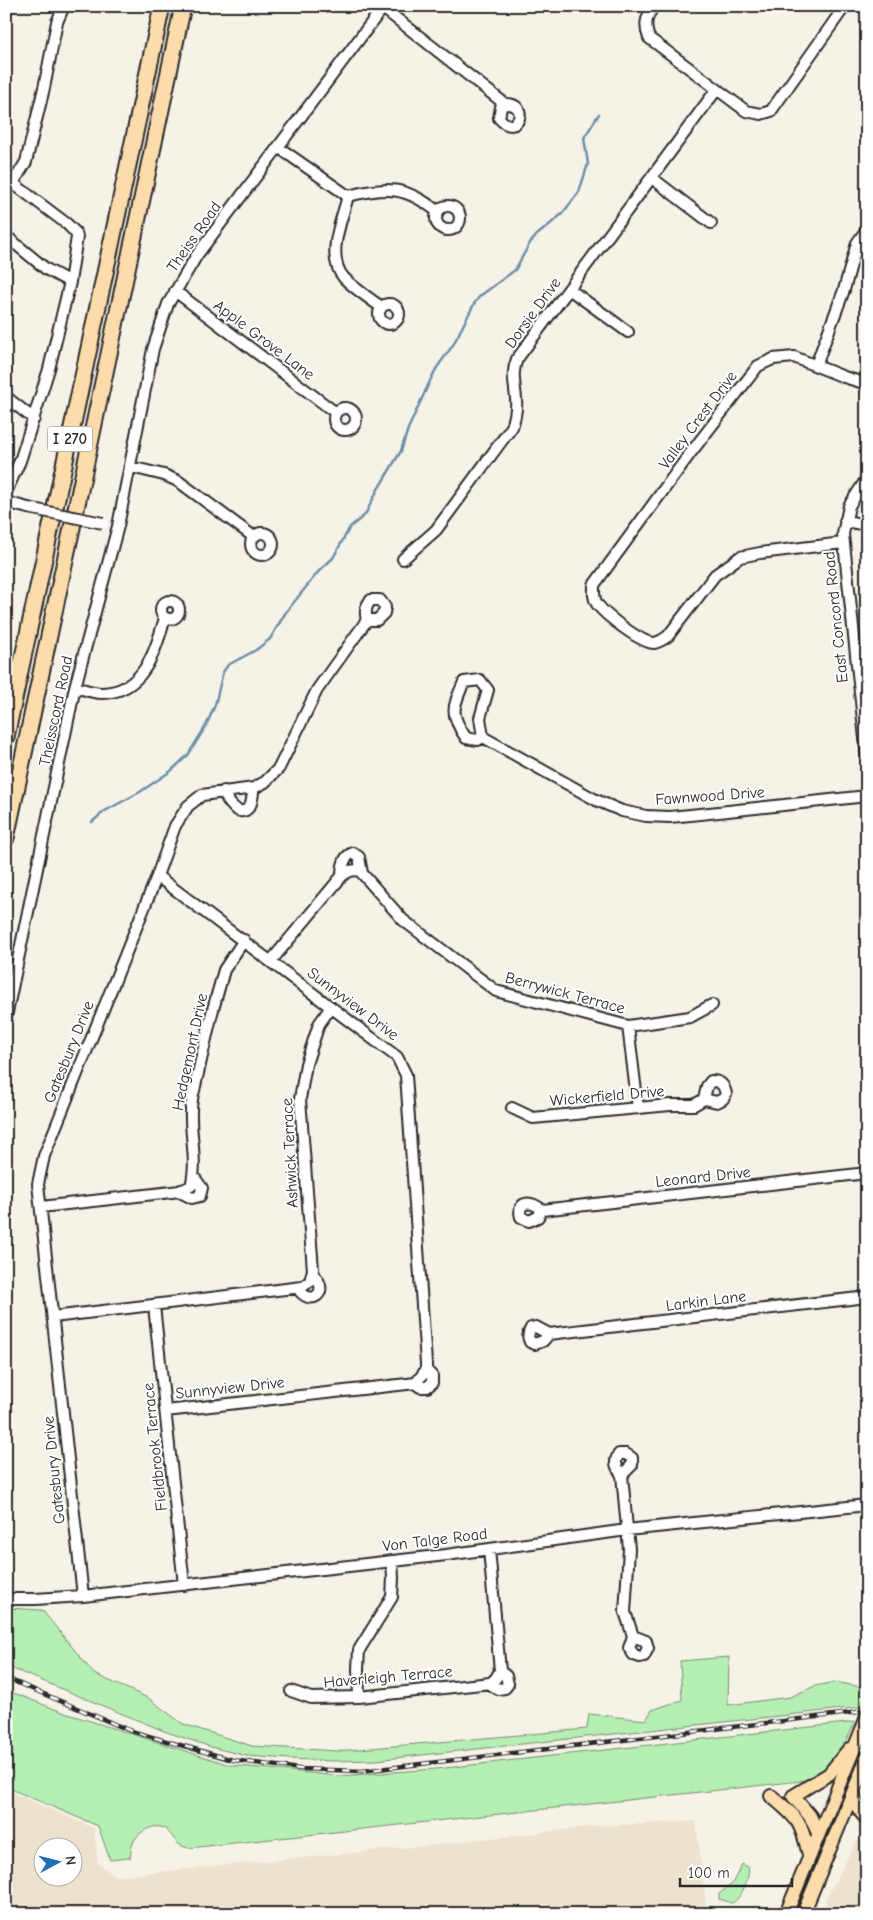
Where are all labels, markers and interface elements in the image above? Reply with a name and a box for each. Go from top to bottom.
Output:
street label: Theiss Road [163,198,225,276]
street label: Dorsie Drive [501,274,565,352]
street label: Apple Grove Lane [210,296,318,384]
street label: Valley Crest Drive [655,367,741,473]
road number: I 270 [48,426,92,452]
street label: East Concord Road [820,550,852,684]
street label: Theisscord Road [36,654,76,768]
street label: Fawnwood Drive [655,783,765,809]
street label: Sunnyview Drive [304,964,402,1044]
street label: Berrywick Terrace [503,968,627,1018]
street label: Hedgemont Drive [169,992,211,1112]
street label: Gatesbury Drive [40,998,98,1106]
street label: Wickerfield Drive [549,1082,665,1110]
street label: Ashwick Terrace [278,1098,302,1208]
street label: Leonard Drive [655,1163,751,1191]
street label: Larkin Lane [665,1287,747,1315]
street label: Sunnyview Drive [175,1373,285,1403]
street label: Fieldbrook Terrace [139,1382,171,1512]
street label: Gatesbury Drive [39,1415,69,1525]
street label: Von Talge Road [382,1525,488,1555]
street label: Haverleigh Terrace [323,1662,453,1692]
north arrow [32,1838,82,1888]
text: N [61,1855,79,1866]
scale bar [680,1855,793,1887]
text: 100 m [688,1864,730,1882]

